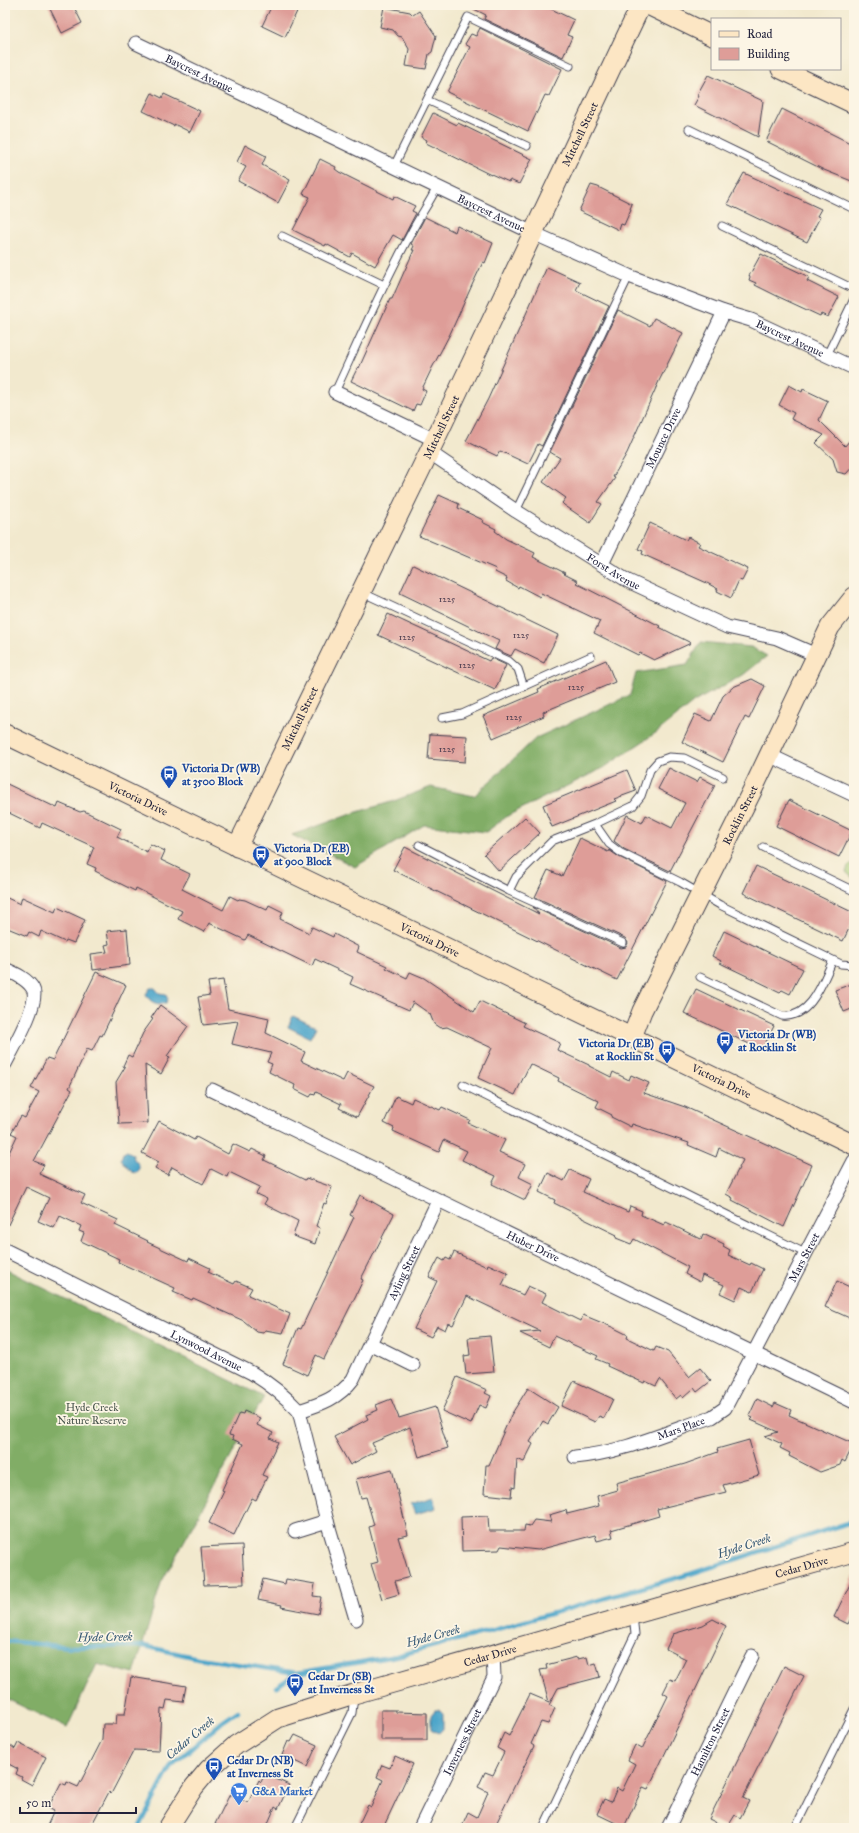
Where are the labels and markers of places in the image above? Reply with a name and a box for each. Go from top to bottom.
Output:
place label: Victoria Dr (WB) at 3500 Block [181,762,260,789]
bus stop icon: Victoria Dr (WB) at 3500 Block [159,764,179,789]
place label: Victoria Dr (EB) at 900 Block [273,842,349,869]
bus stop icon: Victoria Dr (EB) at 900 Block [251,844,271,869]
place label: Victoria Dr (WB) at Rocklin St [737,1028,816,1054]
bus stop icon: Victoria Dr (WB) at Rocklin St [715,1030,735,1055]
place label: Victoria Dr (EB) at Rocklin St [578,1037,654,1063]
bus stop icon: Victoria Dr (EB) at Rocklin St [657,1039,677,1064]
place label: Cedar Dr (SB) at Inverness St [308,1670,375,1696]
bus stop icon: Cedar Dr (SB) at Inverness St [285,1672,305,1697]
place label: Cedar Dr (NB) at Inverness St [227,1754,294,1780]
bus stop icon: Cedar Dr (NB) at Inverness St [204,1756,224,1781]
supermarket icon: G&A Market [229,1781,249,1806]
place label: G&A Market [252,1785,313,1798]

